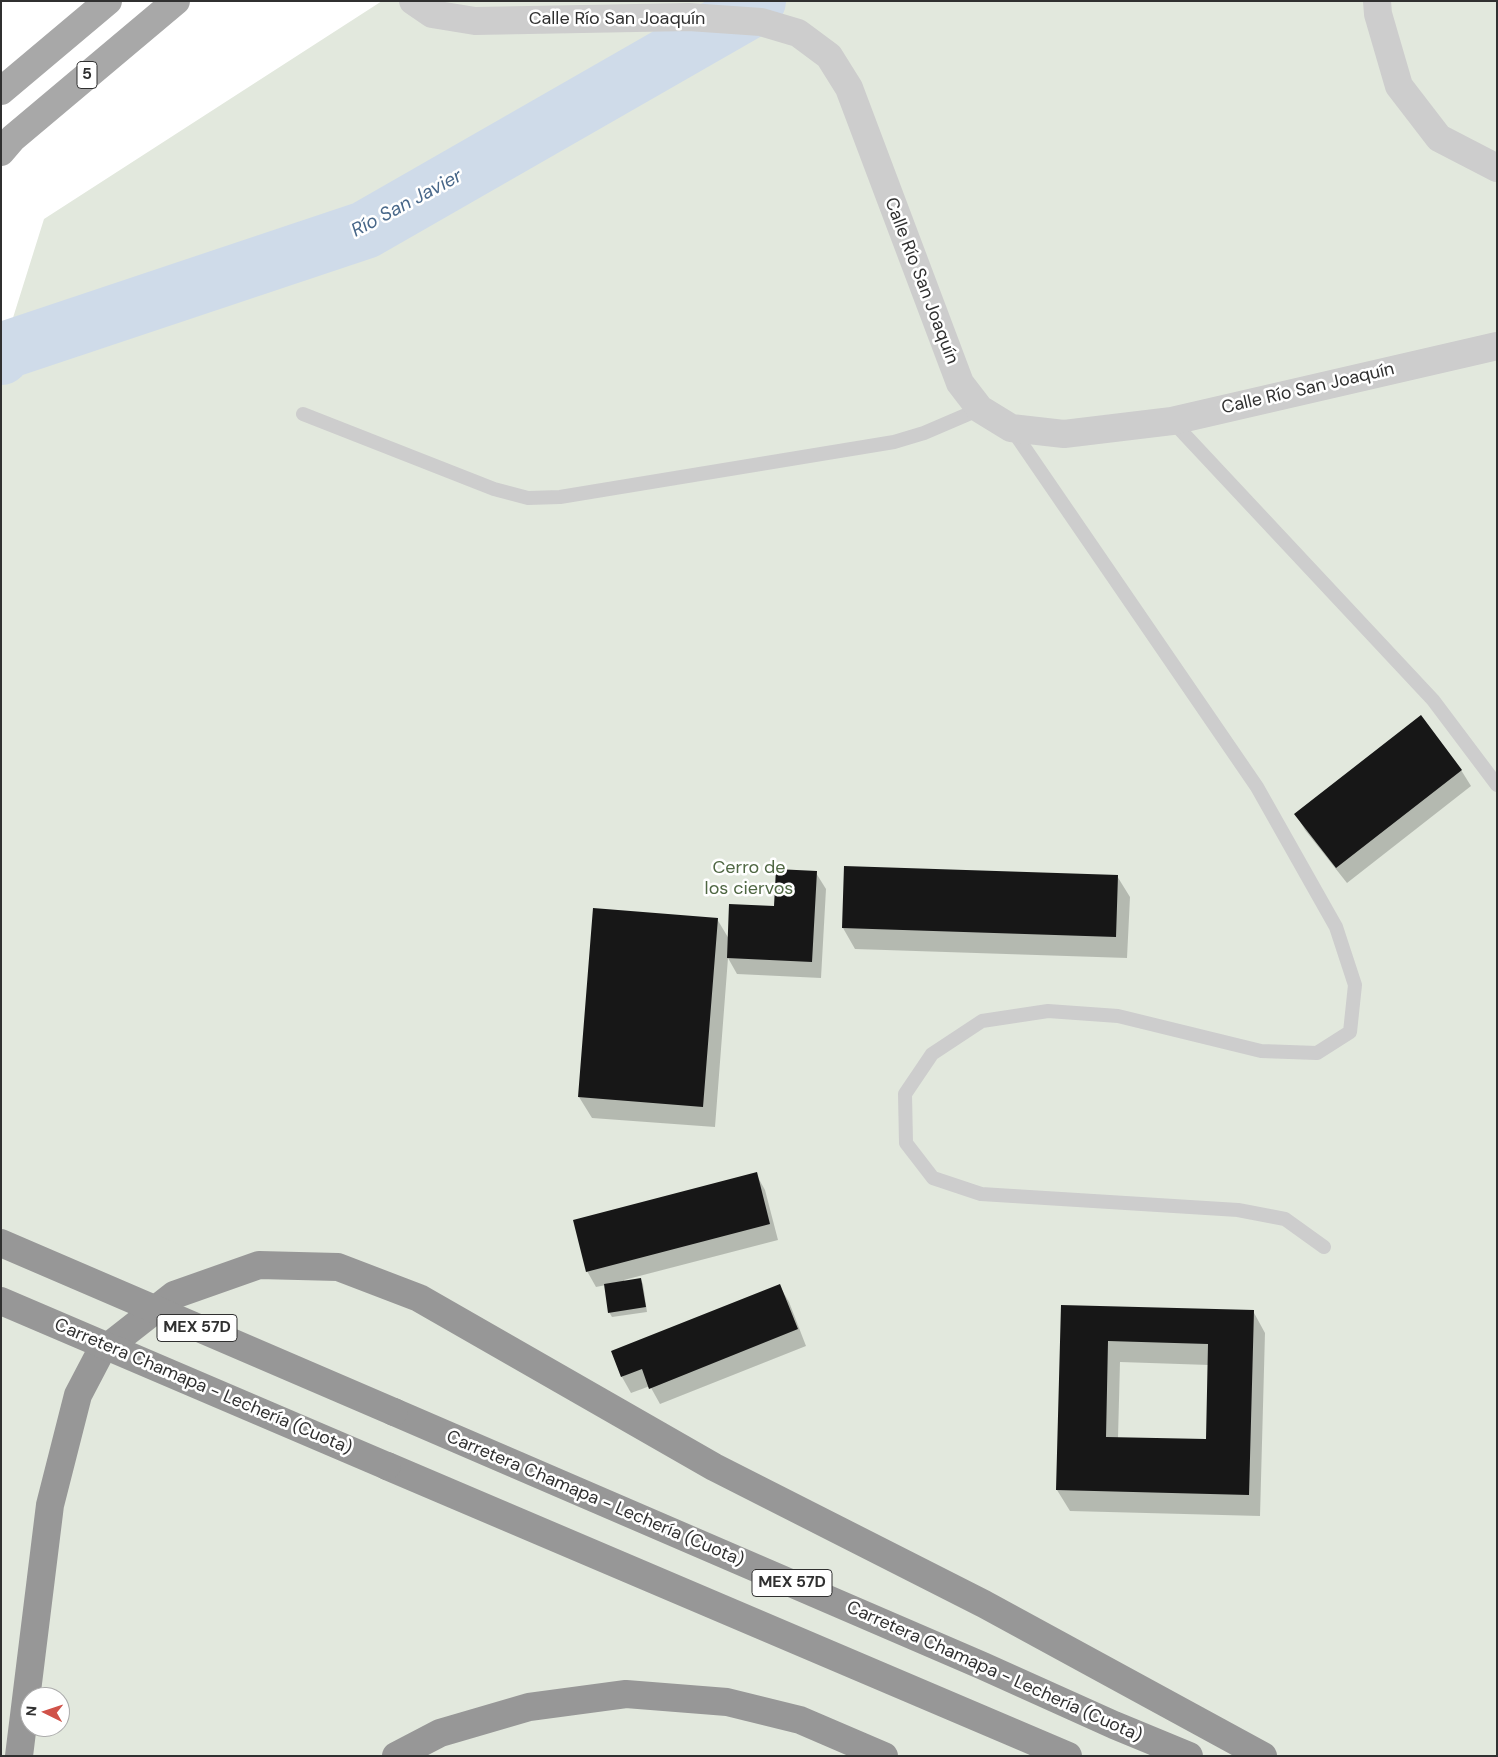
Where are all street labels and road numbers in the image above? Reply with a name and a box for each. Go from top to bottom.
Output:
street label: Calle Río San Joaquín [529,8,705,30]
road number: 5 [77,62,97,88]
street label: Calle Río San Joaquín [879,195,963,367]
street label: Calle Río San Joaquín [1219,359,1397,419]
street label: Carretera Chamapa - Lechería (Cuota) [51,1314,355,1460]
road number: MEX 57D [157,1315,237,1342]
street label: Carretera Chamapa - Lechería (Cuota) [443,1426,747,1572]
road number: MEX 57D [752,1570,832,1596]
street label: Carretera Chamapa - Lechería (Cuota) [843,1597,1145,1747]

